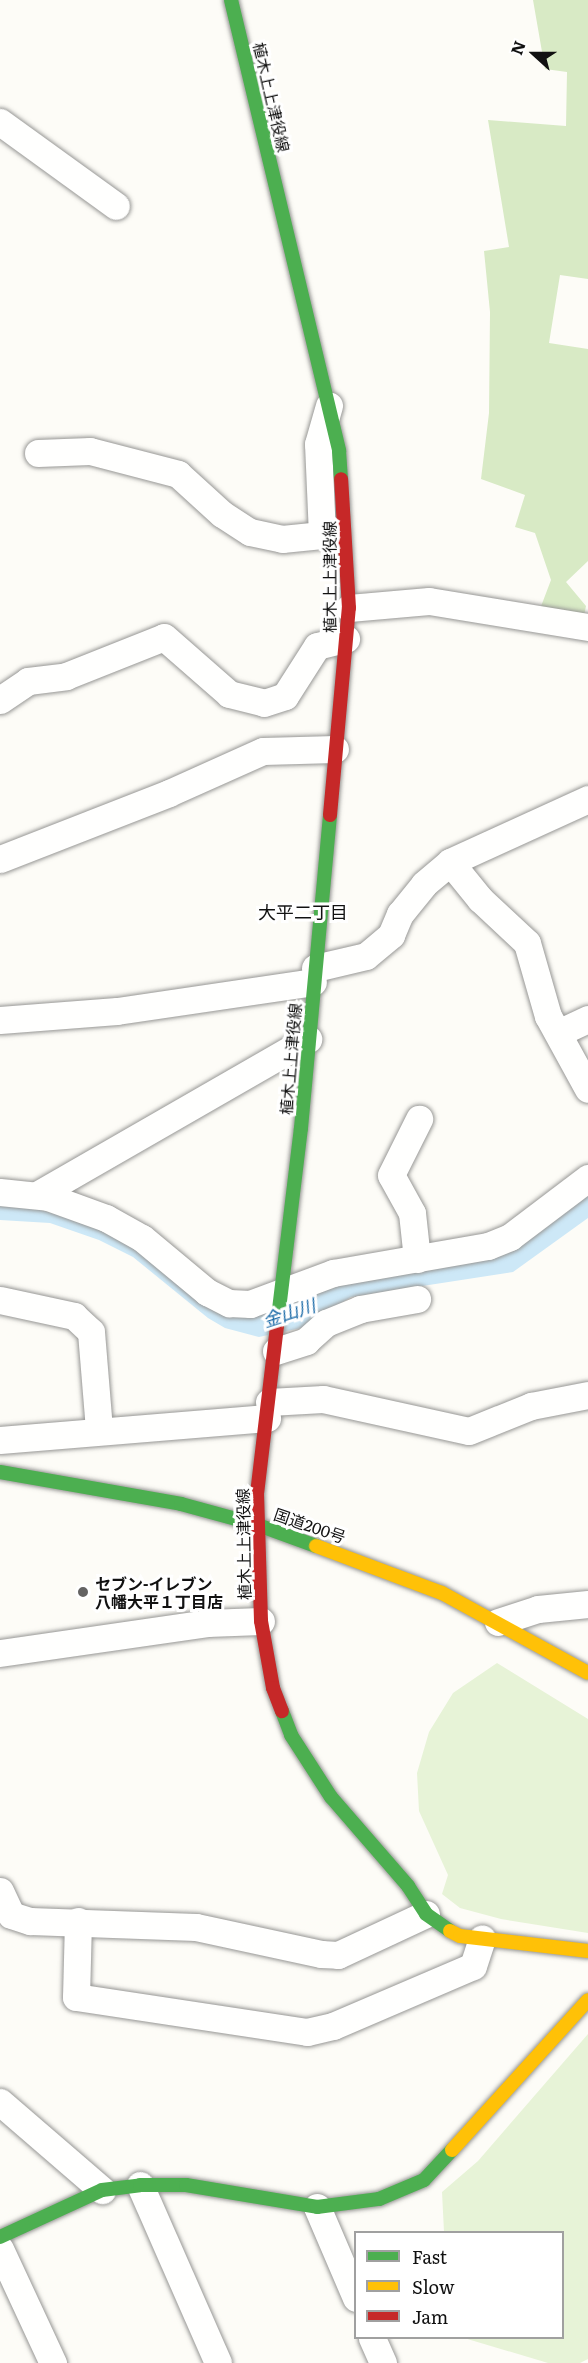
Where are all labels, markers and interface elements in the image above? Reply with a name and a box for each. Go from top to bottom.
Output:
north arrow [504,24,564,84]
text: N [504,37,531,58]
street label: 植木上上津役線 [250,40,294,154]
street label: 植木上上津役線 [319,521,339,633]
district label: 大平二丁目 [258,901,348,923]
street label: 植木上上津役線 [276,1002,304,1116]
water label: 金山川 [260,1294,318,1332]
street label: 植木上上津役線 [232,1488,254,1600]
street label: 国道200号 [272,1504,348,1546]
place label: セブン-イレブン 八幡大平１丁目店 [95,1573,223,1611]
marker: セブン-イレブン 八幡大平１丁目店 [76,1585,90,1599]
legend [354,2231,564,2339]
text: Fast [412,2243,447,2270]
text: Slow [412,2273,454,2300]
text: Jam [412,2303,448,2330]

